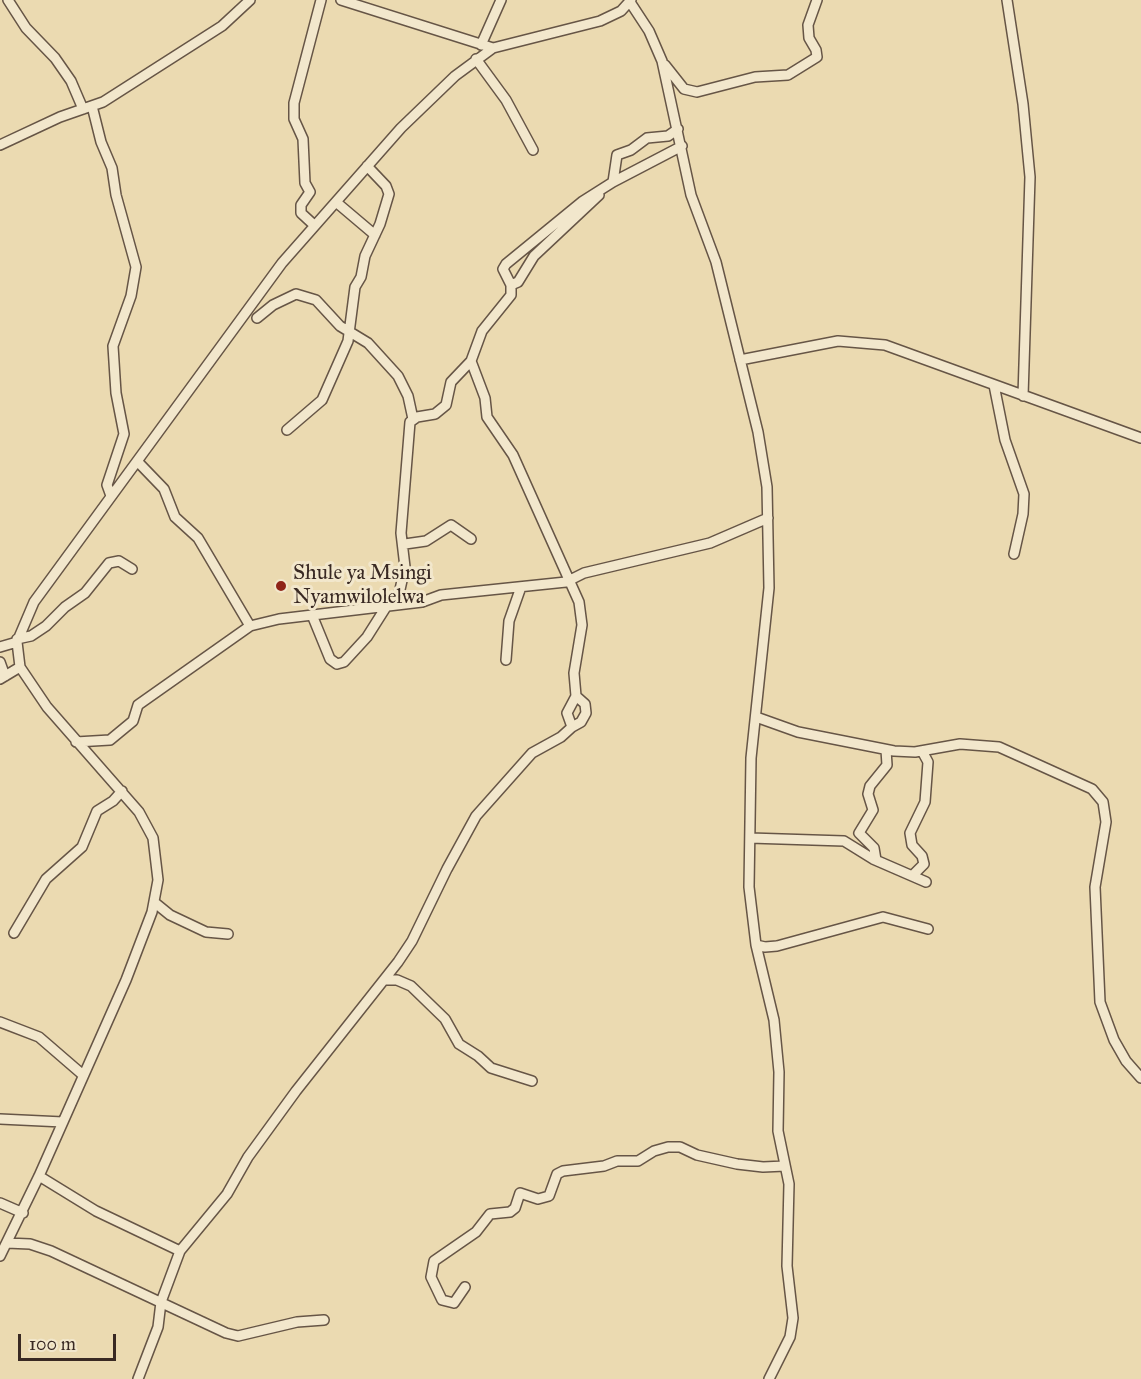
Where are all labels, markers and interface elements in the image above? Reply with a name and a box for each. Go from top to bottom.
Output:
place label: Shule ya Msingi Nyamwilolelwa [293,561,432,611]
marker: Shule ya Msingi Nyamwilolelwa [274,579,288,593]
scale bar [21,1322,118,1360]
text: 100 m [29,1333,76,1355]

